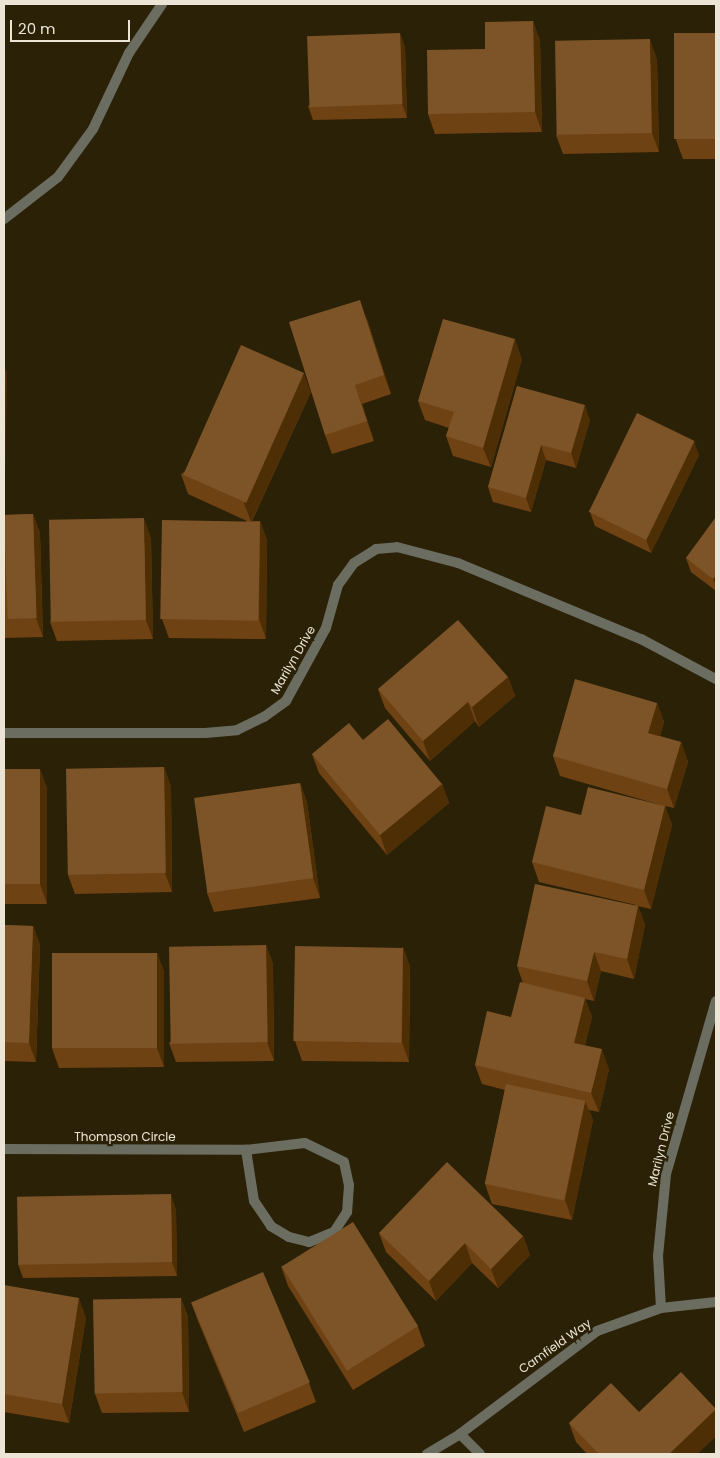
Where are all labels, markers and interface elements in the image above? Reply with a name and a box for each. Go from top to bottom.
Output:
scale bar [12,10,132,42]
text: 20 m [18,18,56,39]
street label: Marilyn Drive [268,623,318,697]
street label: Marilyn Drive [645,1110,677,1188]
street label: Thompson Circle [74,1130,176,1144]
street label: Camfield Way [516,1316,594,1376]

